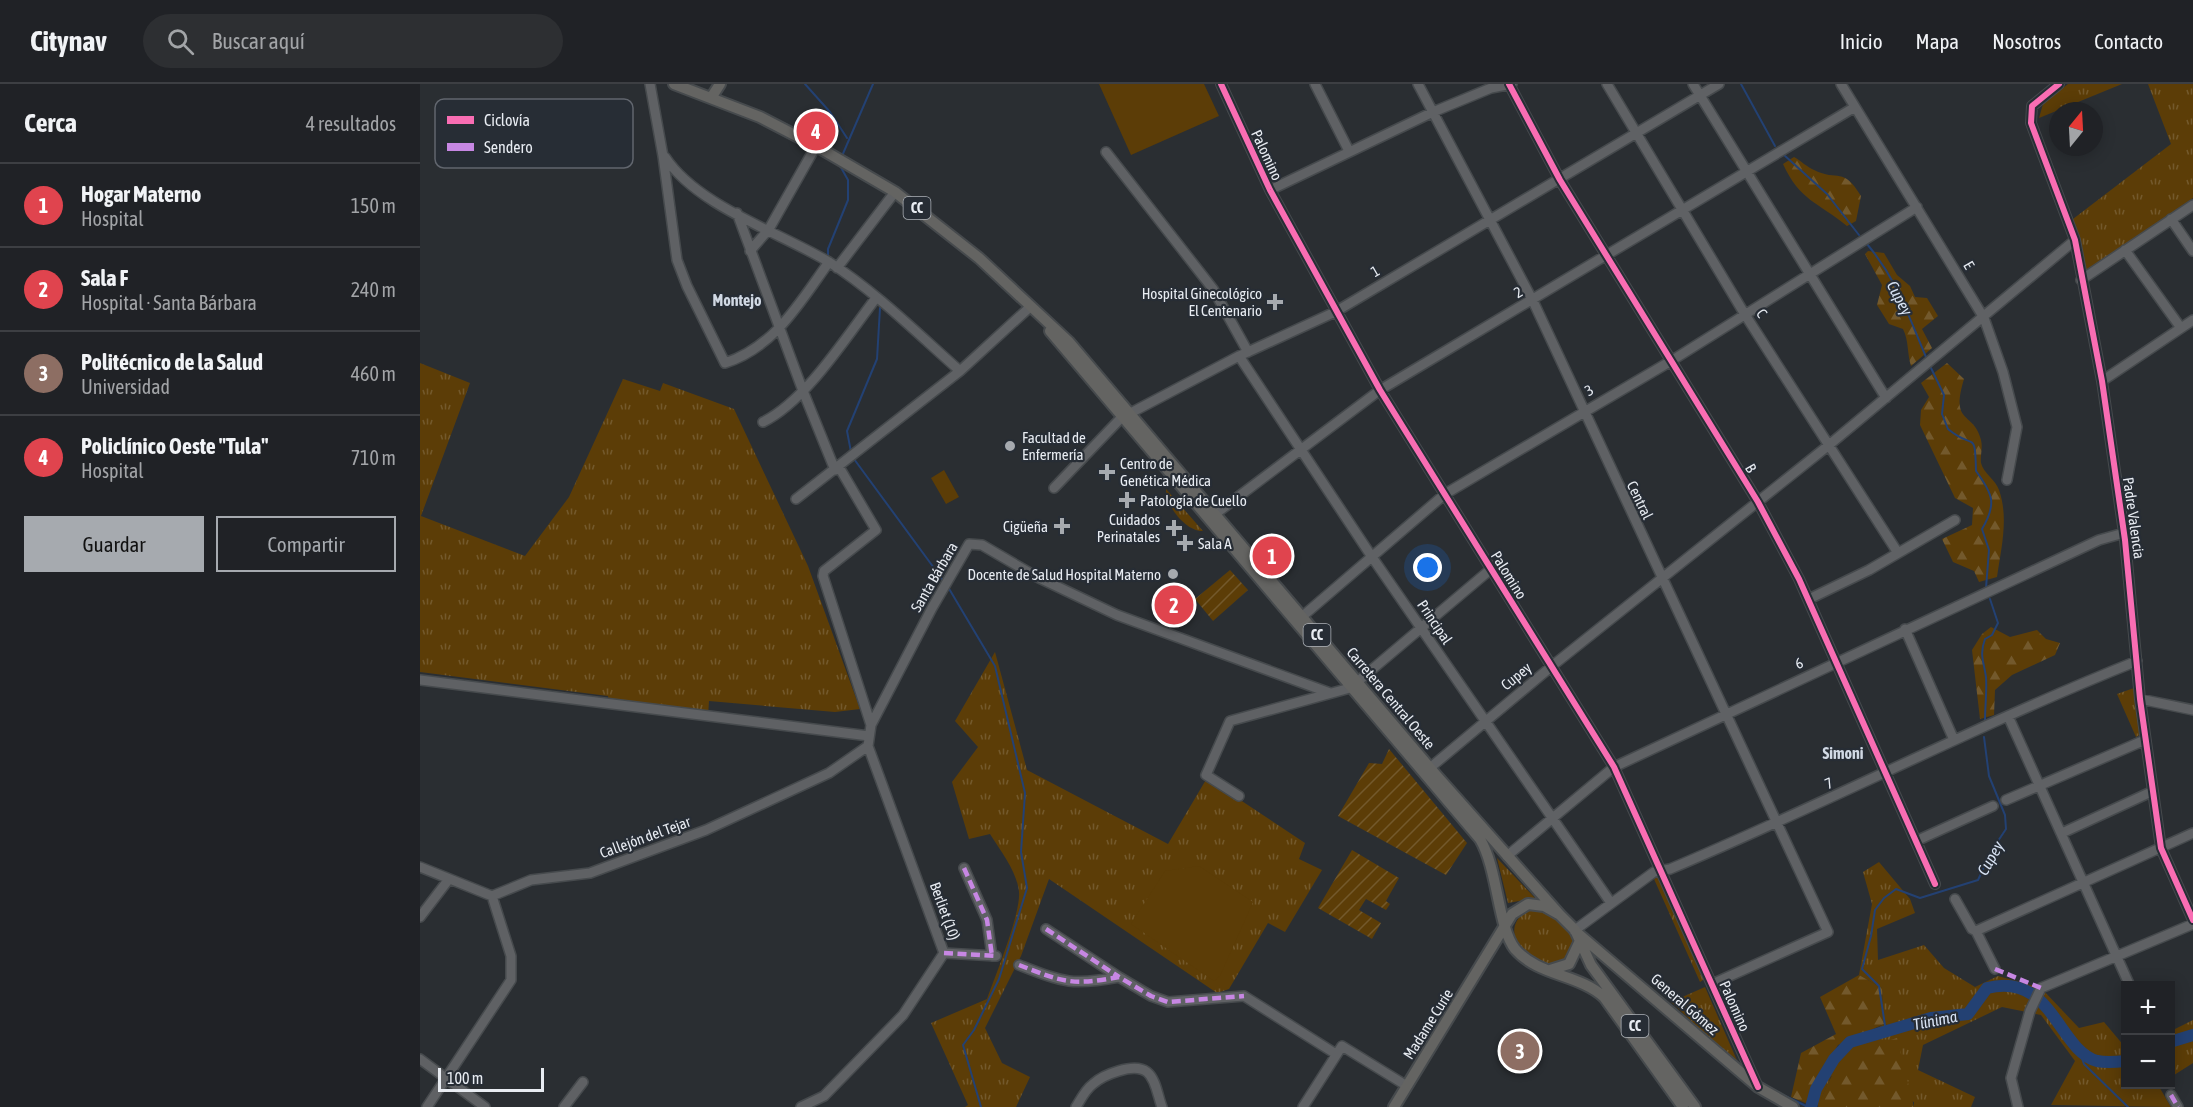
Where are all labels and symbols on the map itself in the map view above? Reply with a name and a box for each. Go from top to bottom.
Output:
legend [435,99,633,168]
north arrow [2049,102,2103,156]
pin: 4 [796,108,836,154]
text: Ciclovía [484,111,530,129]
street label: Palomino [1248,127,1286,183]
text: Sendero [484,138,533,156]
road number: CC [904,197,930,219]
street label: E [1960,258,1978,273]
street label: 1 [1368,262,1382,280]
water label: Cupey [1883,278,1917,319]
street label: 2 [1511,283,1525,301]
place label: Hospital Ginecológico El Centenario [1142,285,1262,319]
district label: Montejo [713,291,762,309]
marker: Hospital Ginecológico El Centenario [1266,293,1284,311]
street label: C [1753,306,1771,321]
street label: 3 [1582,381,1596,399]
place label: Facultad de Enfermería [1022,429,1086,463]
marker: Facultad de Enfermería [1003,439,1017,453]
place label: Centro de Genética Médica [1120,455,1211,489]
street label: B [1742,461,1760,475]
marker: Centro de Genética Médica [1098,463,1116,481]
street label: Padre Valencia [2120,476,2148,560]
street label: Central [1624,478,1656,522]
marker: Patología de Cuello [1118,491,1136,509]
place label: Patología de Cuello [1140,492,1247,509]
place label: Cuidados Perinatales [1097,511,1160,545]
marker: Cigüeña [1053,517,1071,535]
place label: Cigüeña [1003,518,1048,535]
marker: Cuidados Perinatales [1165,519,1183,537]
marker: Sala A [1176,534,1194,552]
pin: 1 [1252,534,1292,578]
place label: Sala A [1198,535,1232,552]
street label: Santa Bárbara [907,539,961,615]
street label: Palomino [1488,548,1530,602]
your location [1413,553,1442,582]
place label: Docente de Salud Hospital Materno [968,566,1161,583]
marker: Docente de Salud Hospital Materno [1166,567,1180,581]
pin: 2 [1154,582,1194,628]
street label: Principal [1414,597,1456,647]
road number: CC [1304,624,1330,646]
street label: Carretera Central Oeste [1343,644,1439,753]
street label: 6 [1792,654,1806,672]
street label: Cupey [1497,659,1535,693]
district label: Simoni [1823,744,1864,762]
street label: 7 [1822,774,1836,792]
street label: Callejón del Tejar [597,812,693,861]
water label: Cupey [1973,837,2008,879]
street label: Berliet (10) [927,880,963,942]
street label: General Gómez [1648,970,1723,1038]
street label: Palomino [1716,978,1754,1034]
street label: Madame Curie [1400,986,1456,1062]
water label: Tíinima [1911,1007,1959,1033]
road number: CC [1622,1015,1648,1037]
pin: 3 [1500,1028,1540,1074]
scale bar [438,1065,544,1092]

